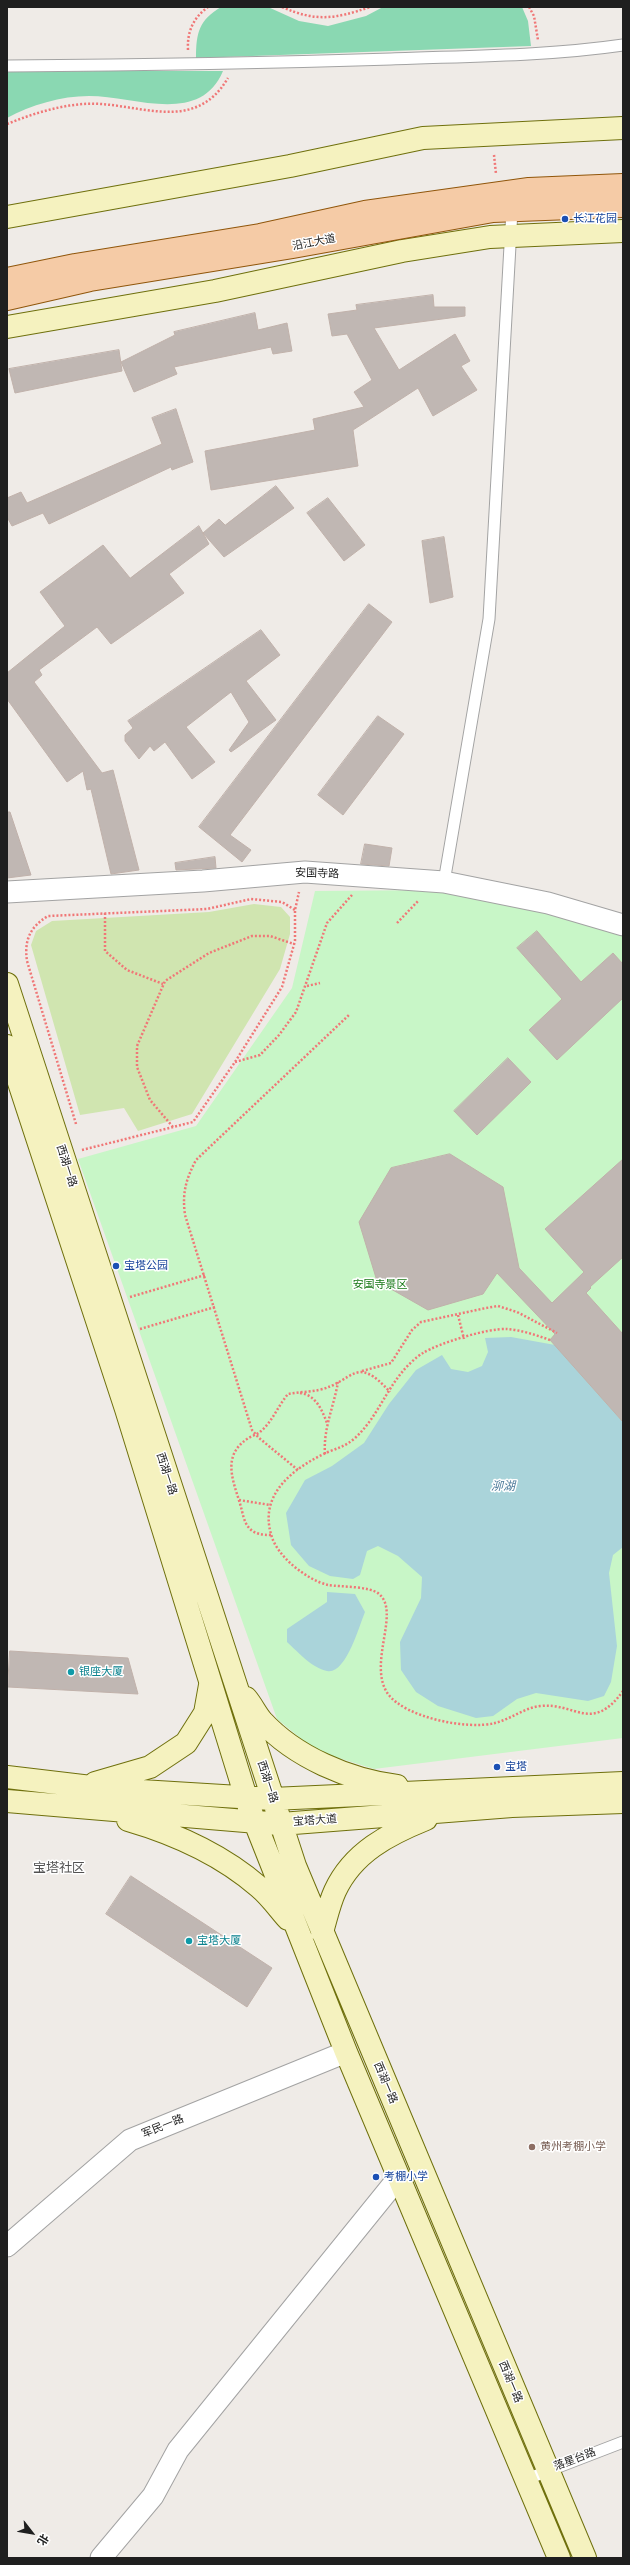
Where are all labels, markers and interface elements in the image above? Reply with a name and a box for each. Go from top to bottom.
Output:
place label: 长江花园 [573,212,617,226]
marker: 长江花园 [560,214,570,224]
street label: 沿江大道 [291,232,337,254]
street label: 安国寺路 [295,867,339,881]
street label: 西湖一路 [53,1143,79,1189]
place label: 宝塔公园 [124,1259,168,1273]
marker: 宝塔公园 [111,1261,121,1271]
park label: 安国寺景区 [353,1278,407,1292]
street label: 西湖一路 [153,1451,179,1497]
water label: 泖湖 [491,1480,515,1494]
place label: 银座大厦 [79,1665,123,1679]
marker: 银座大厦 [66,1667,76,1677]
street label: 西湖一路 [254,1759,280,1805]
place label: 宝塔 [505,1760,527,1774]
marker: 宝塔 [492,1762,502,1772]
street label: 宝塔大道 [293,1813,337,1829]
district label: 宝塔社区 [33,1861,85,1877]
place label: 宝塔大厦 [197,1934,241,1948]
marker: 宝塔大厦 [184,1936,194,1946]
street label: 西湖一路 [370,2060,400,2106]
street label: 军民一路 [140,2113,186,2141]
place label: 黄州考棚小学 [540,2140,606,2154]
marker: 黄州考棚小学 [527,2142,537,2152]
place label: 考棚小学 [384,2170,428,2184]
marker: 考棚小学 [371,2172,381,2182]
street label: 西湖一路 [495,2359,525,2405]
street label: 落星台路 [552,2446,598,2474]
north arrow [12,2513,52,2553]
text: 北 [33,2531,52,2548]

